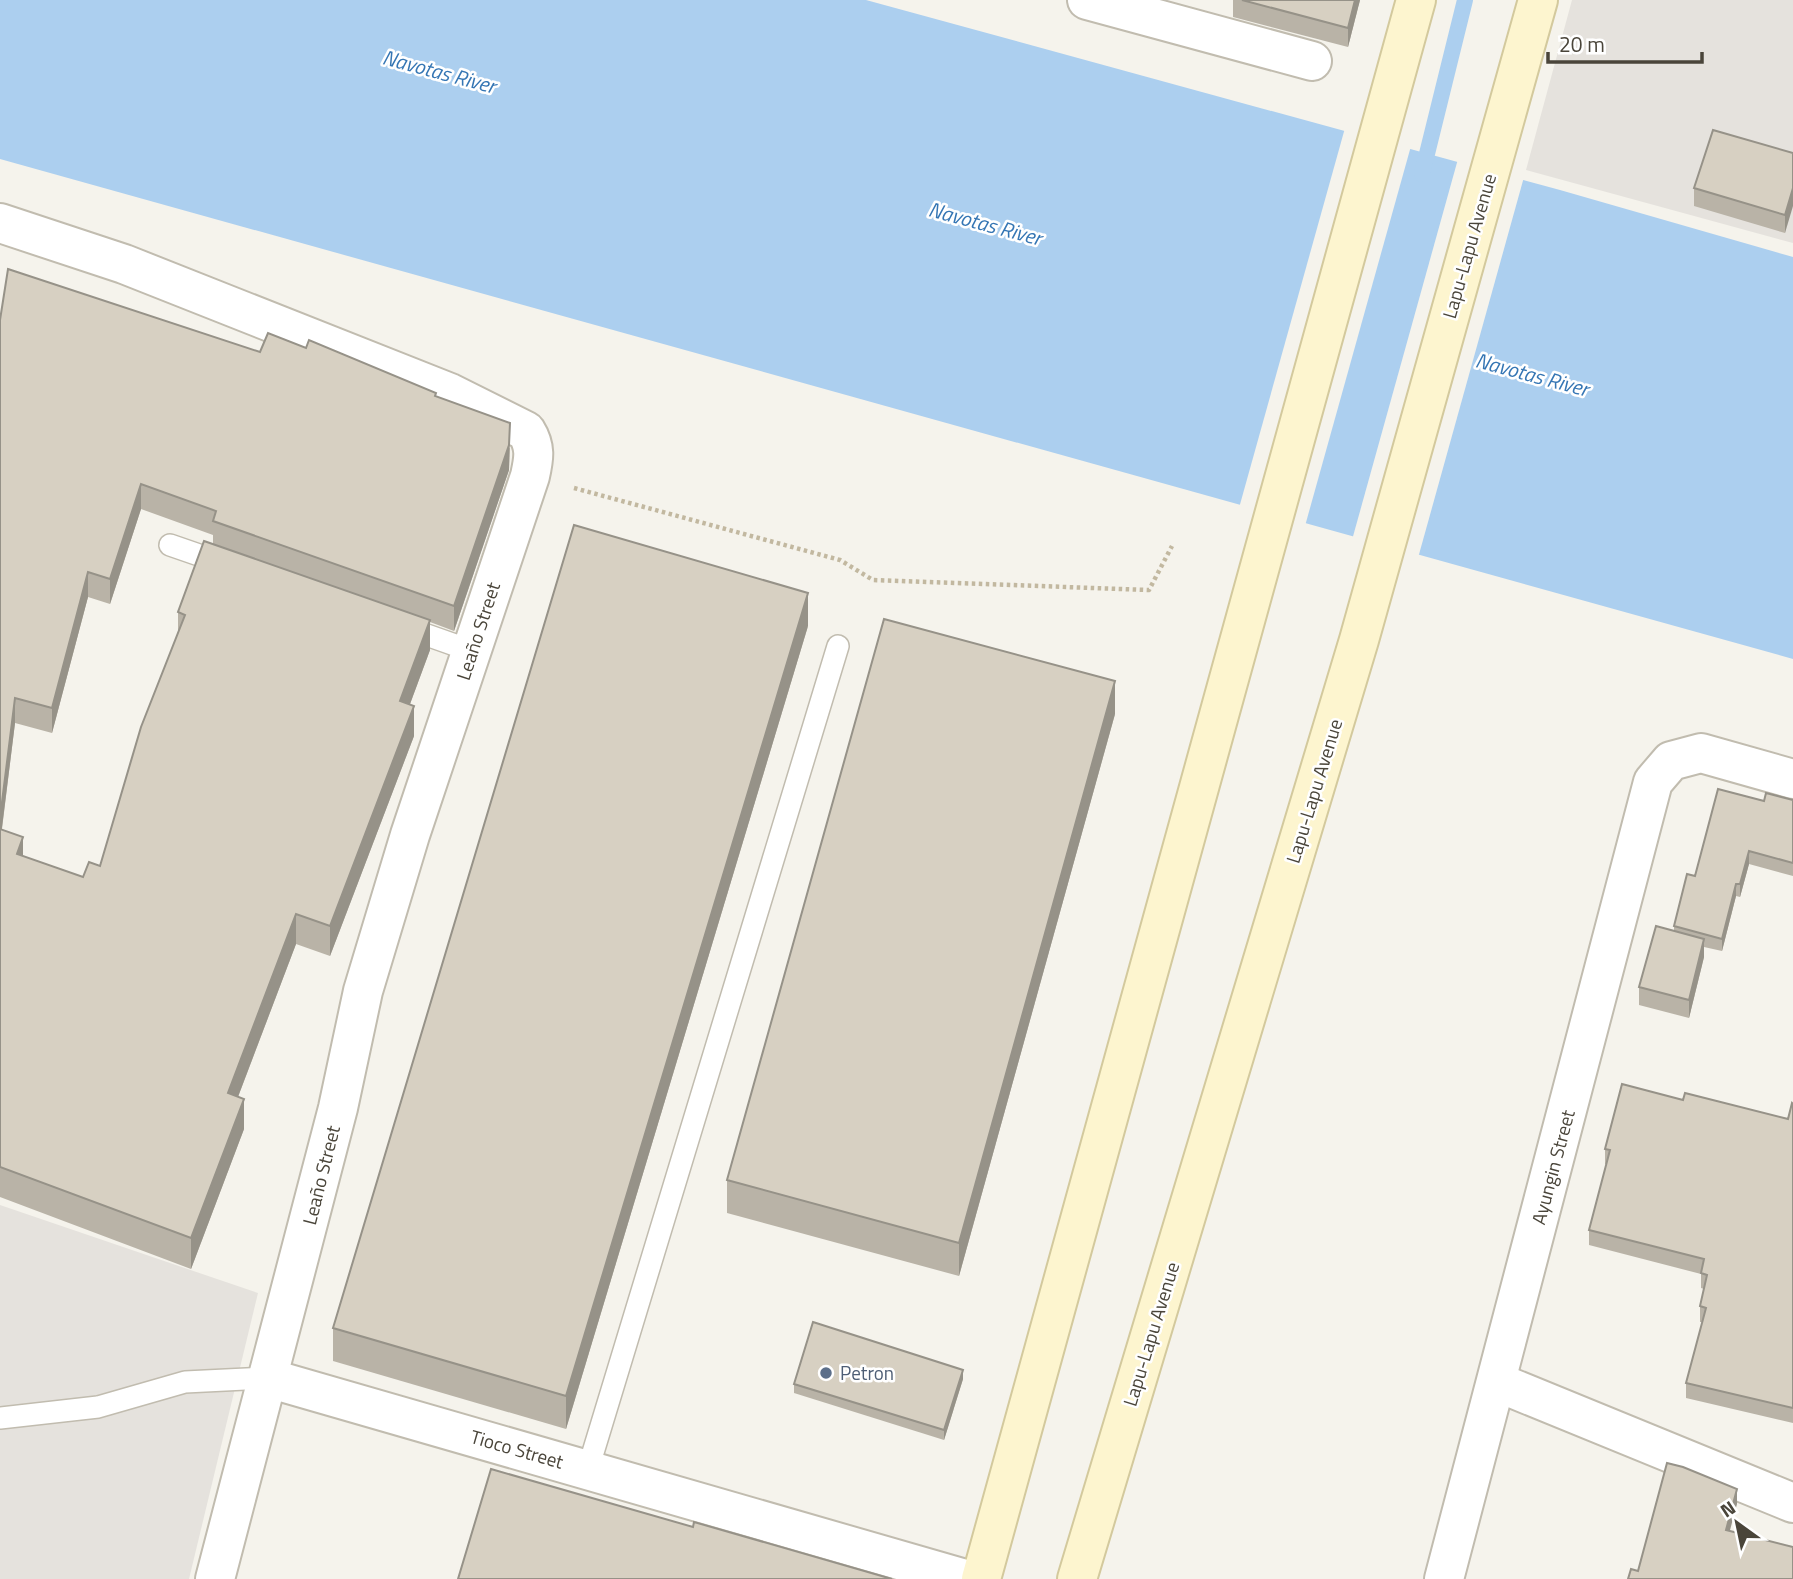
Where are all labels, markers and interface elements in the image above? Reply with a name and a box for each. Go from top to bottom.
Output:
scale bar [1548,21,1702,65]
text: 20 m [1559,28,1605,60]
water label: Navotas River [379,41,502,102]
street label: Lapu-Lapu Avenue [1434,170,1503,322]
water label: Navotas River [925,193,1048,254]
water label: Navotas River [1472,344,1595,405]
street label: Leaño Street [448,578,507,684]
street label: Lapu-Lapu Avenue [1278,715,1349,867]
street label: Ayungin Street [1523,1106,1582,1227]
street label: Leaño Street [294,1122,347,1228]
street label: Lapu-Lapu Avenue [1115,1258,1186,1410]
place label: Petron [840,1358,894,1387]
marker: Petron [818,1365,834,1381]
street label: Tioco Street [467,1421,567,1476]
north arrow [1702,1488,1772,1558]
text: N [1714,1493,1741,1524]

